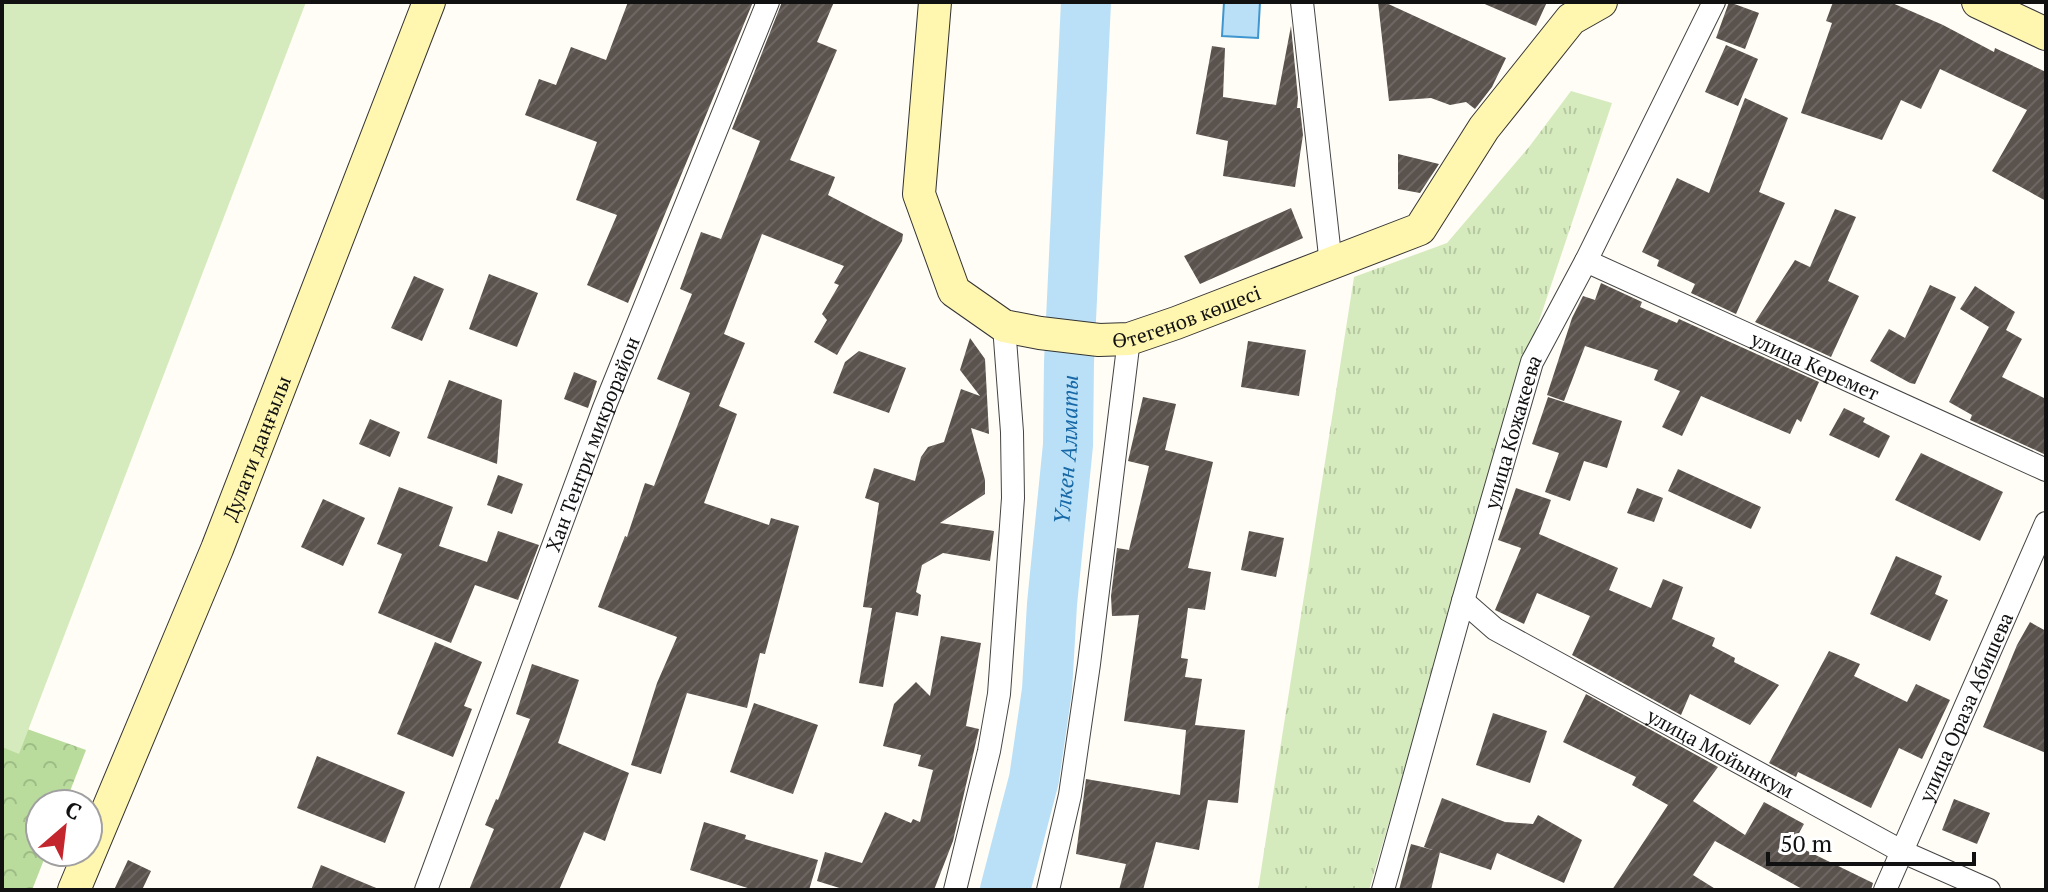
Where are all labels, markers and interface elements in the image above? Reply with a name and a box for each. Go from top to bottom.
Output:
street label: Өтегенов көшесі [1112,278,1264,353]
street label: улица Керемет [1746,324,1884,406]
street label: Хан Тенгри микрорайон [539,332,645,555]
street label: улица Кожакеева [1477,350,1547,513]
street label: Дулати даңғылы [216,371,296,525]
water label: Үлкен Алматы [1046,375,1083,526]
street label: улица Ораза Абишева [1912,608,2019,807]
street label: улица Мойынкум [1642,701,1799,804]
north arrow [24,788,104,868]
text: С [60,794,87,826]
scale bar [1768,816,1974,866]
text: 50 m [1780,827,1832,859]

